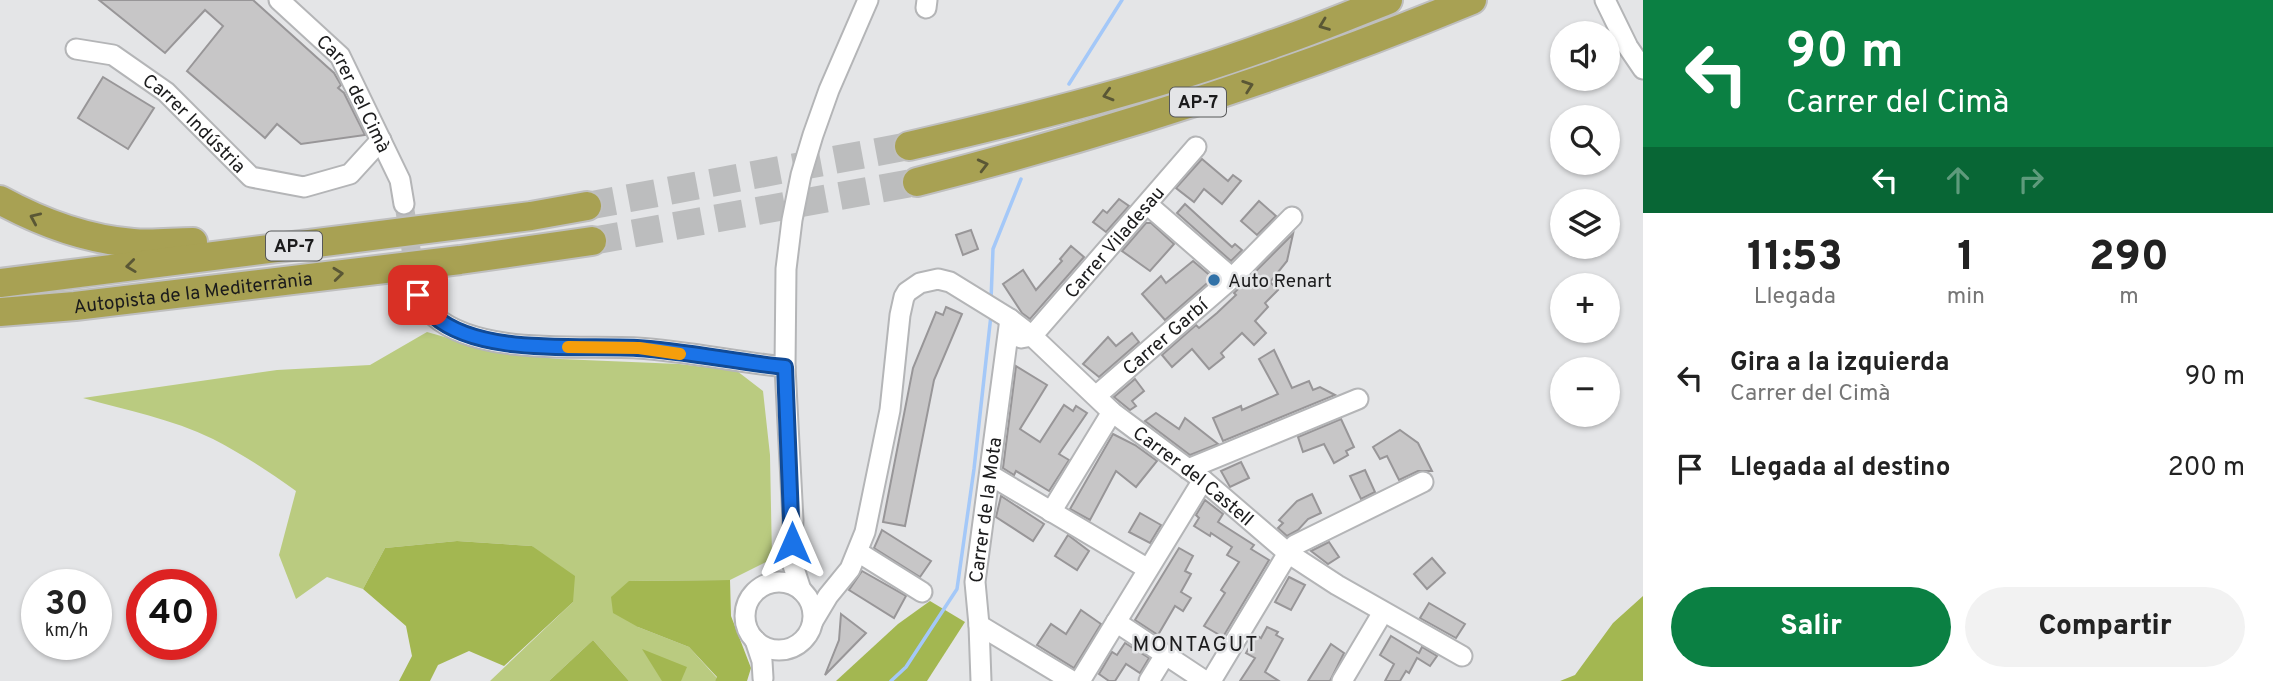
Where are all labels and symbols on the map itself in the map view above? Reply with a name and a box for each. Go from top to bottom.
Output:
one-way arrow [1319,16,1331,30]
street label: Carrer del Cimà [311,30,395,157]
street label: Carrer Indústria [137,69,250,179]
one-way arrow [1241,80,1253,94]
one-way arrow [1102,86,1114,101]
road number: AP-7 [1170,88,1226,116]
one-way arrow [977,159,989,173]
street label: Carrer Viladesau [1060,182,1171,304]
one-way arrow [30,212,42,226]
road number: AP-7 [266,232,322,260]
one-way arrow [125,258,137,273]
pin [388,265,448,325]
one-way arrow [333,267,344,282]
street label: Autopista de la Mediterrània [72,268,314,320]
place label: Auto Renart [1228,270,1332,294]
marker: Auto Renart [1206,272,1222,288]
street label: Carrer Garbí [1118,293,1215,381]
street label: Carrer del Castell [1127,422,1258,532]
street label: Carrer de la Mota [965,436,1008,584]
position arrow [755,506,829,580]
speed limit sign: 40 [126,569,217,660]
district label: MONTAGUT [1132,632,1260,659]

